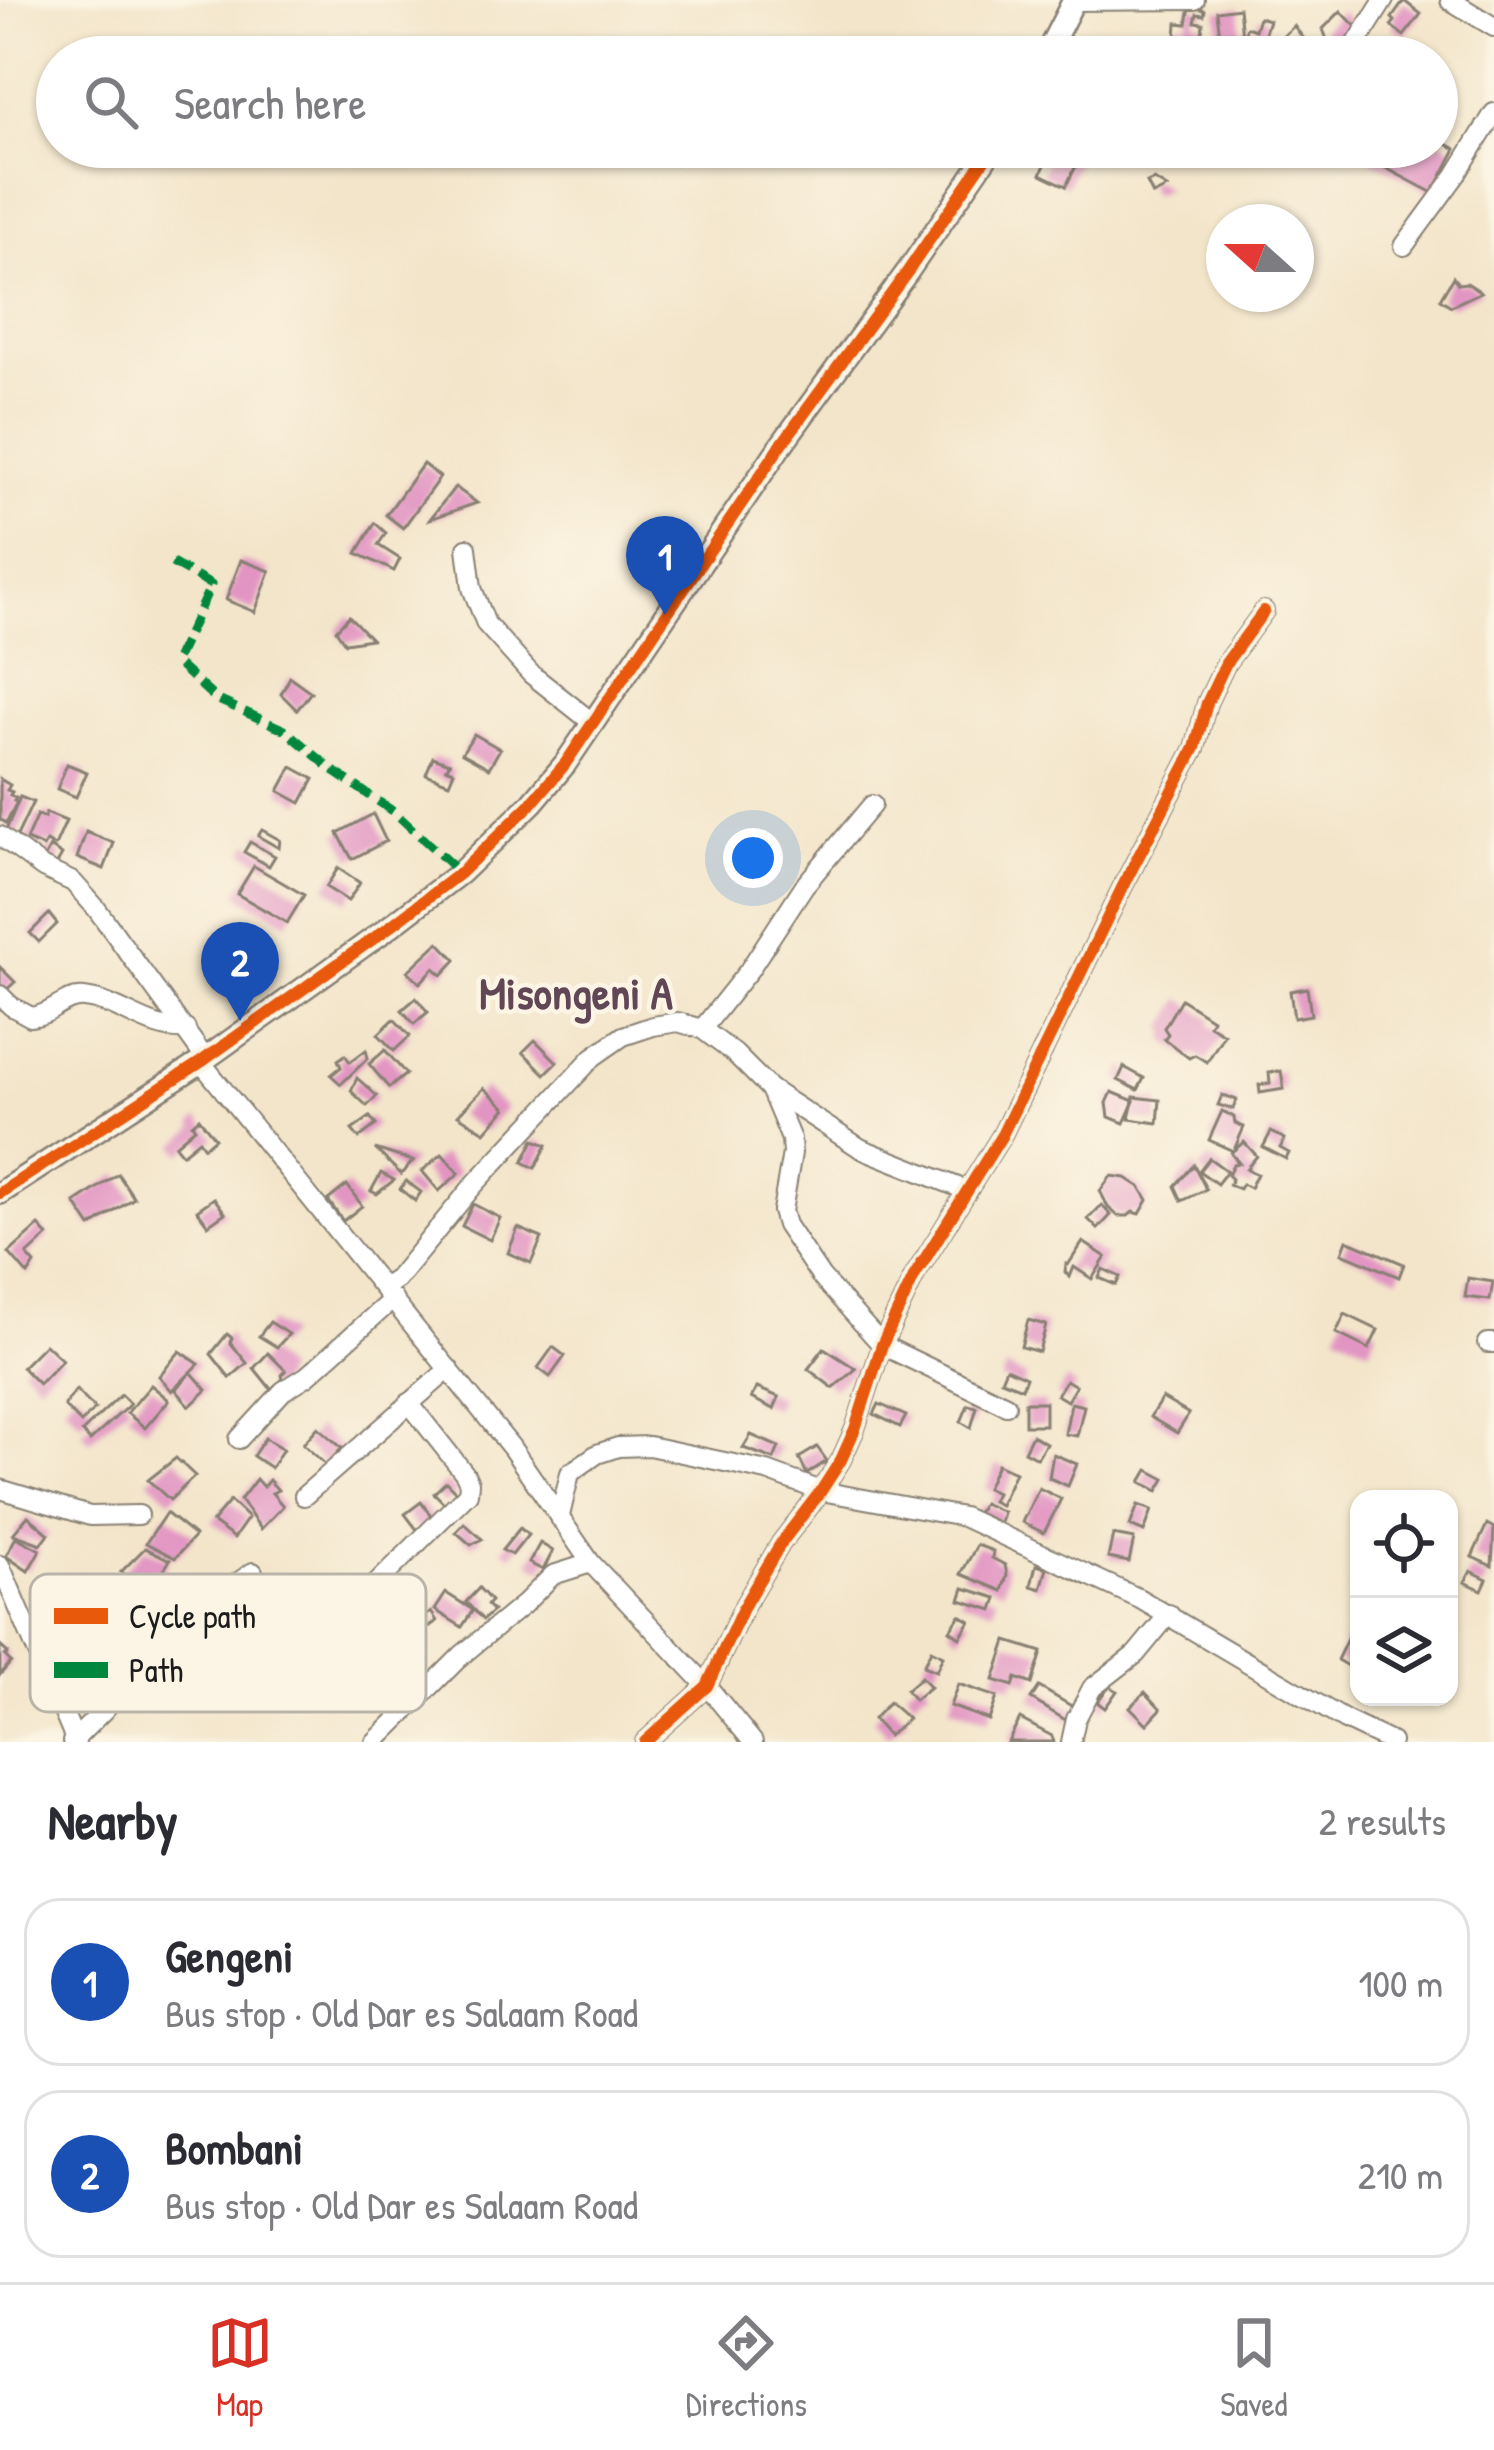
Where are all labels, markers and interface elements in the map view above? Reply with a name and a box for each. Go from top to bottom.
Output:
search box [36,36,1458,168]
icon: search [78,69,144,135]
text: Search here [174,72,366,133]
north arrow [1206,204,1314,312]
pin: 1 [626,516,704,615]
your location [723,828,783,888]
pin: 2 [201,922,279,1021]
district label: Misongeni A [479,962,673,1024]
map controls [1350,1490,1458,1706]
button: locate [1350,1490,1458,1598]
legend [30,1574,426,1712]
text: Cycle path [129,1594,256,1639]
button: layers [1350,1598,1458,1706]
text: Path [129,1648,183,1692]
text: Nearby [48,1786,178,1855]
text: 2 results [1319,1794,1446,1847]
text: Gengeni [165,1925,293,1986]
text: 1 [83,1956,97,2009]
text: 100 m [1358,1956,1443,2009]
text: Bus stop · Old Dar es Salaam Road [165,1986,638,2039]
text: Bombani [165,2117,303,2178]
text: 2 [81,2148,99,2201]
text: 210 m [1358,2148,1443,2201]
text: Bus stop · Old Dar es Salaam Road [165,2178,638,2231]
tab: Map [207,2310,273,2426]
tab: Directions [686,2310,807,2426]
tab: Saved [1220,2310,1287,2426]

